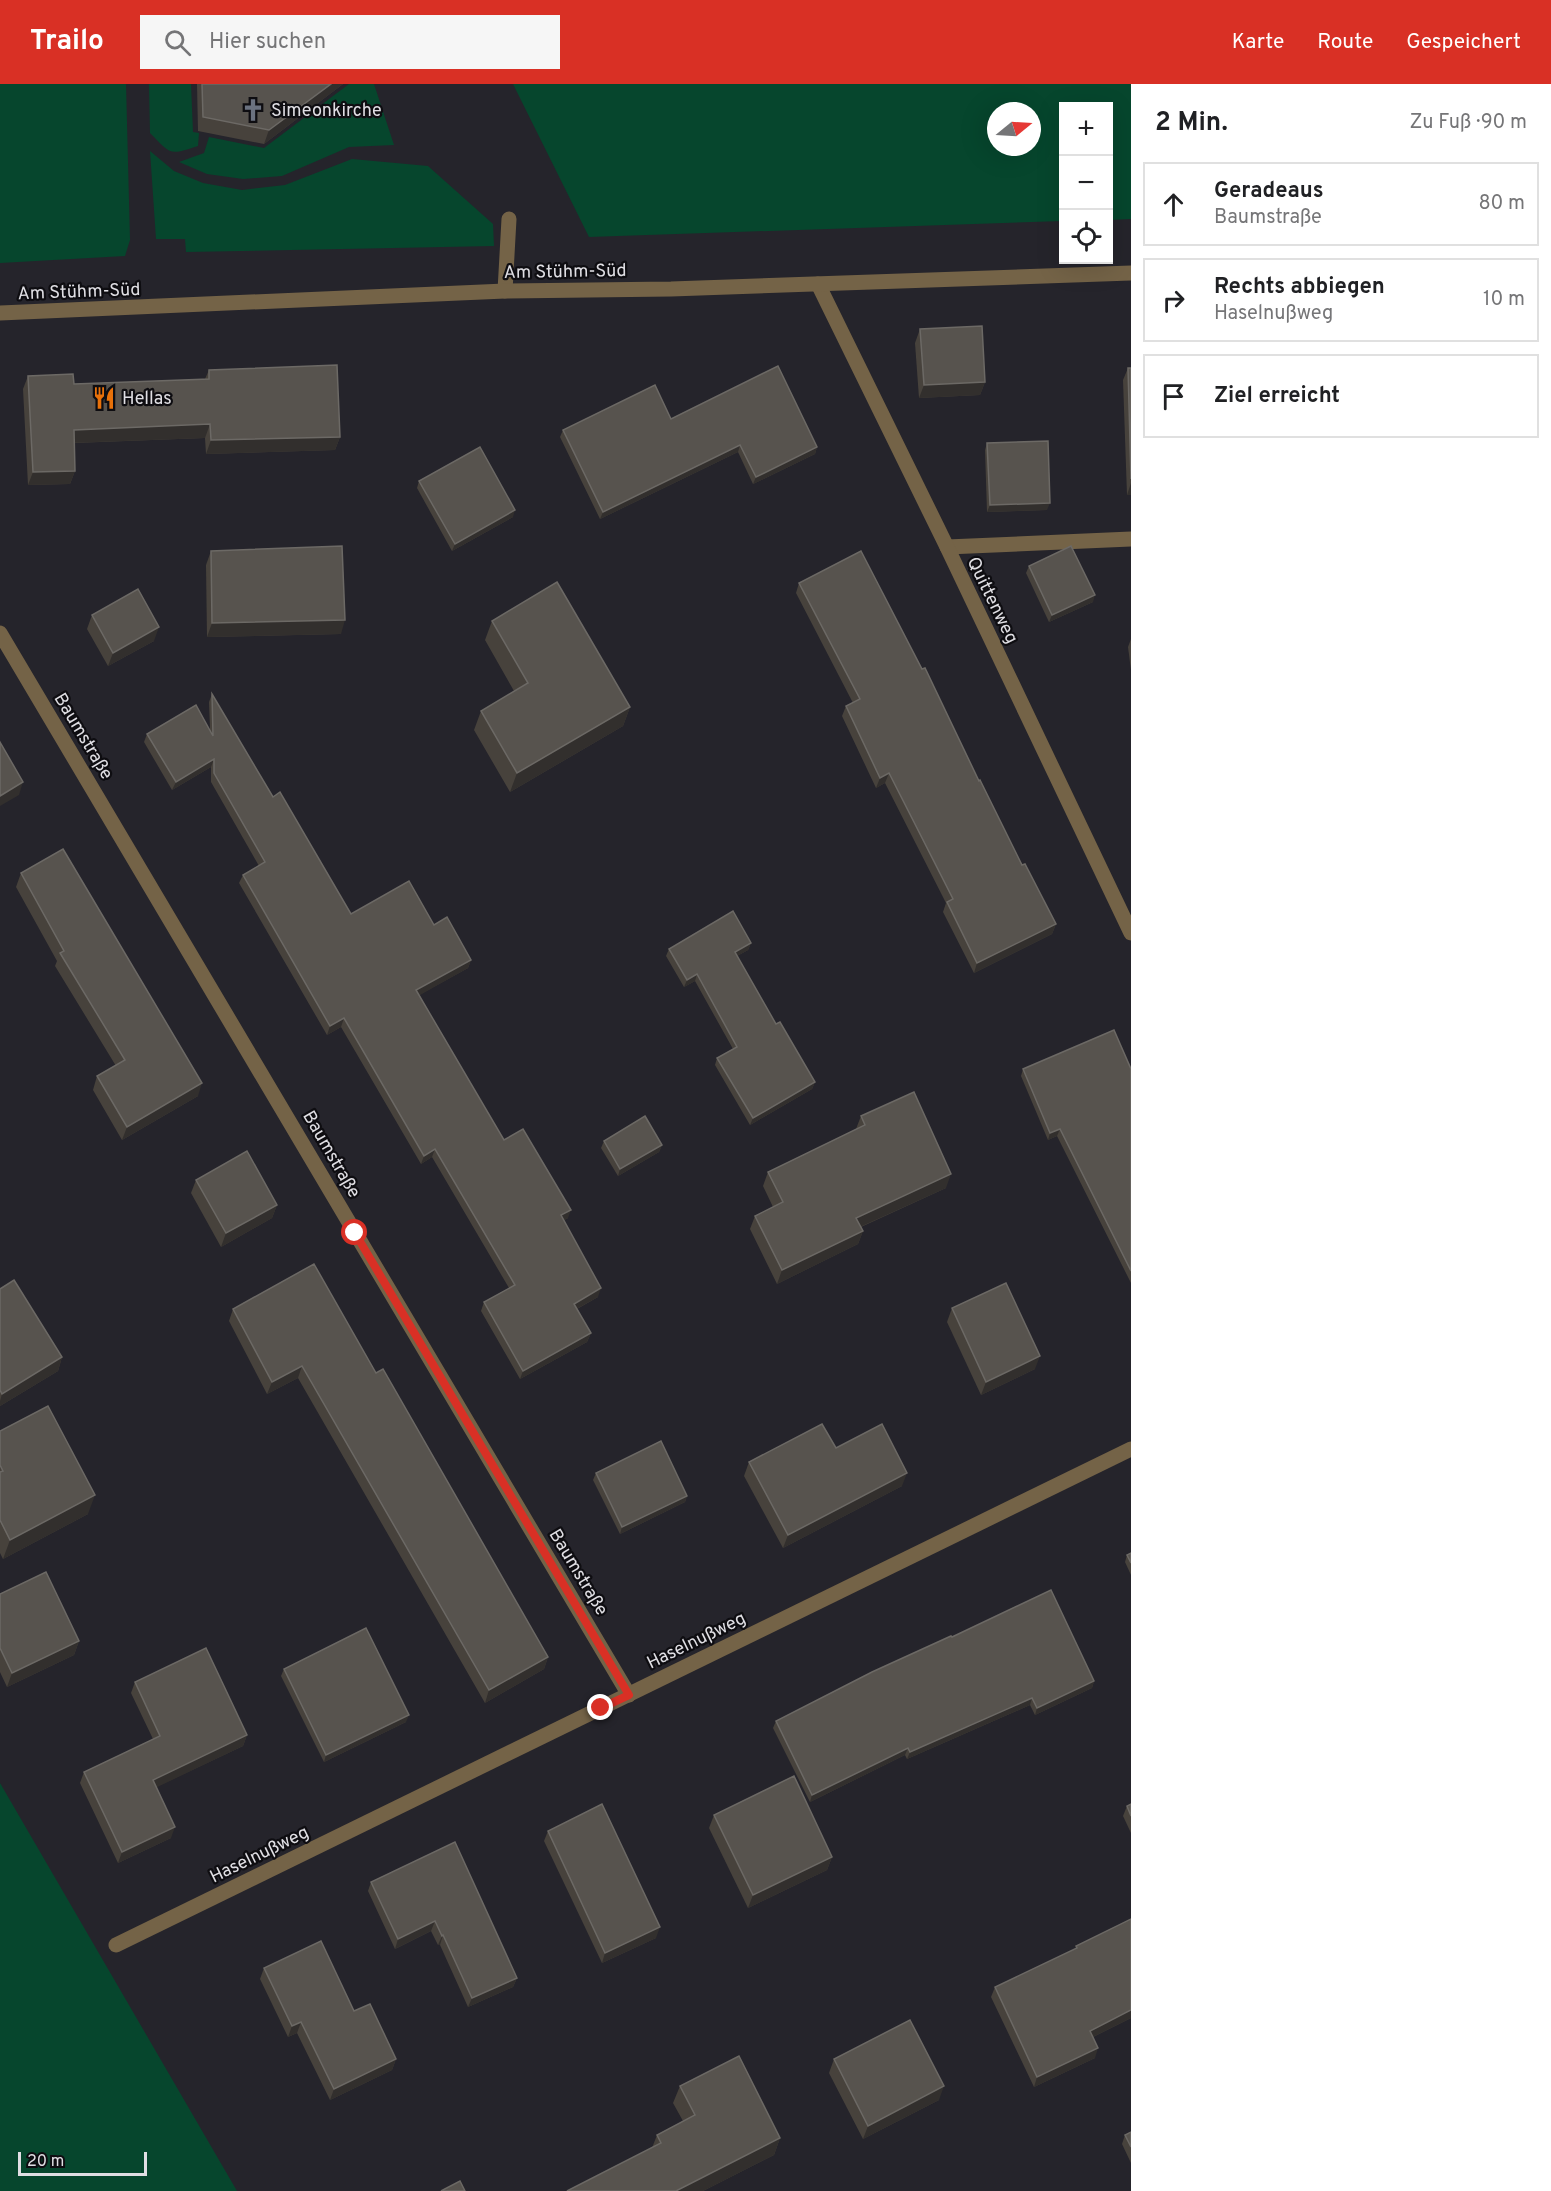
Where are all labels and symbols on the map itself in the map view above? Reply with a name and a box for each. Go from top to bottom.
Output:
church icon: Simeonkirche [240,97,266,123]
place label: Simeonkirche [271,100,382,123]
north arrow [987,102,1041,156]
street label: Am Stühm-Süd [503,260,627,285]
street label: Am Stühm-Süd [17,279,141,306]
restaurant icon: Hellas [91,385,117,411]
place label: Hellas [122,388,172,411]
street label: Quittenweg [961,554,1023,648]
street label: Baumstraße [48,689,118,784]
street label: Baumstraße [296,1107,365,1203]
route start [341,1219,367,1245]
street label: Baumstraße [543,1525,613,1620]
street label: Haselnußweg [643,1608,750,1675]
route end [587,1694,613,1720]
street label: Haselnußweg [206,1822,313,1889]
scale bar [18,2149,147,2176]

